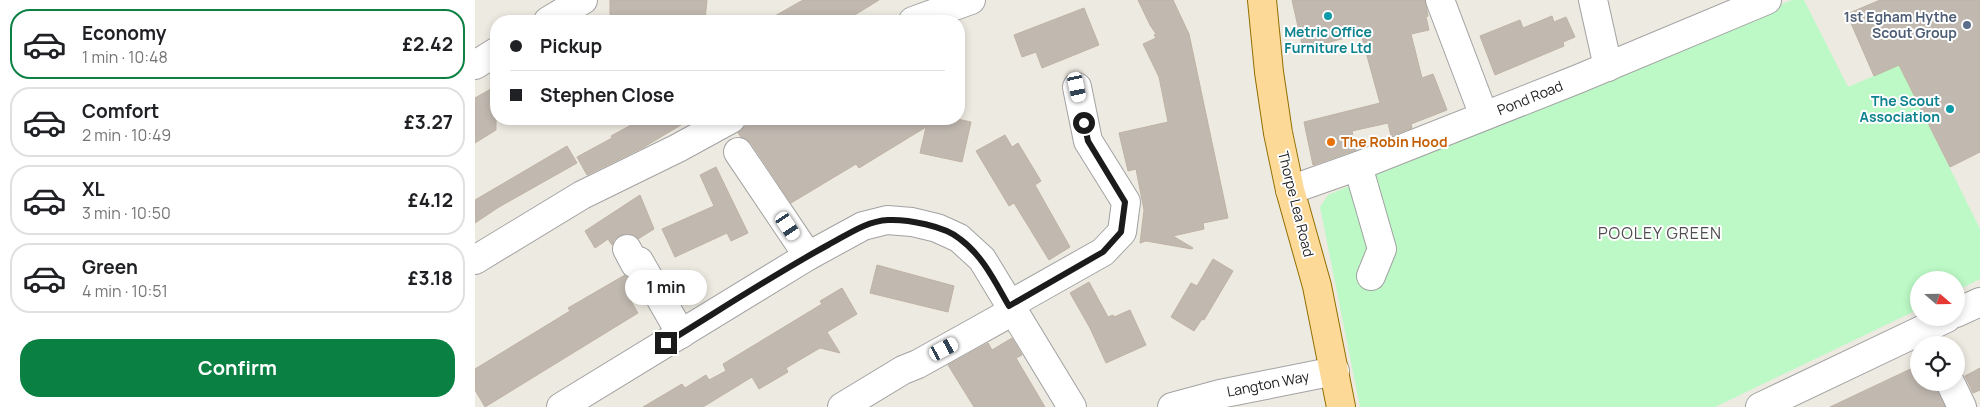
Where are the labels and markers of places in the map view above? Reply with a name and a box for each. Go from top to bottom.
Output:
place label: 1st Egham Hythe Scout Group [1844,7,1957,42]
marker: Metric Office Furniture Ltd [1322,10,1334,22]
marker: 1st Egham Hythe Scout Group [1961,19,1973,31]
place label: Metric Office Furniture Ltd [1284,22,1372,57]
place label: The Scout Association [1860,91,1940,126]
marker: The Scout Association [1944,103,1956,115]
place label: The Robin Hood [1341,132,1448,151]
marker: The Robin Hood [1325,136,1337,148]

